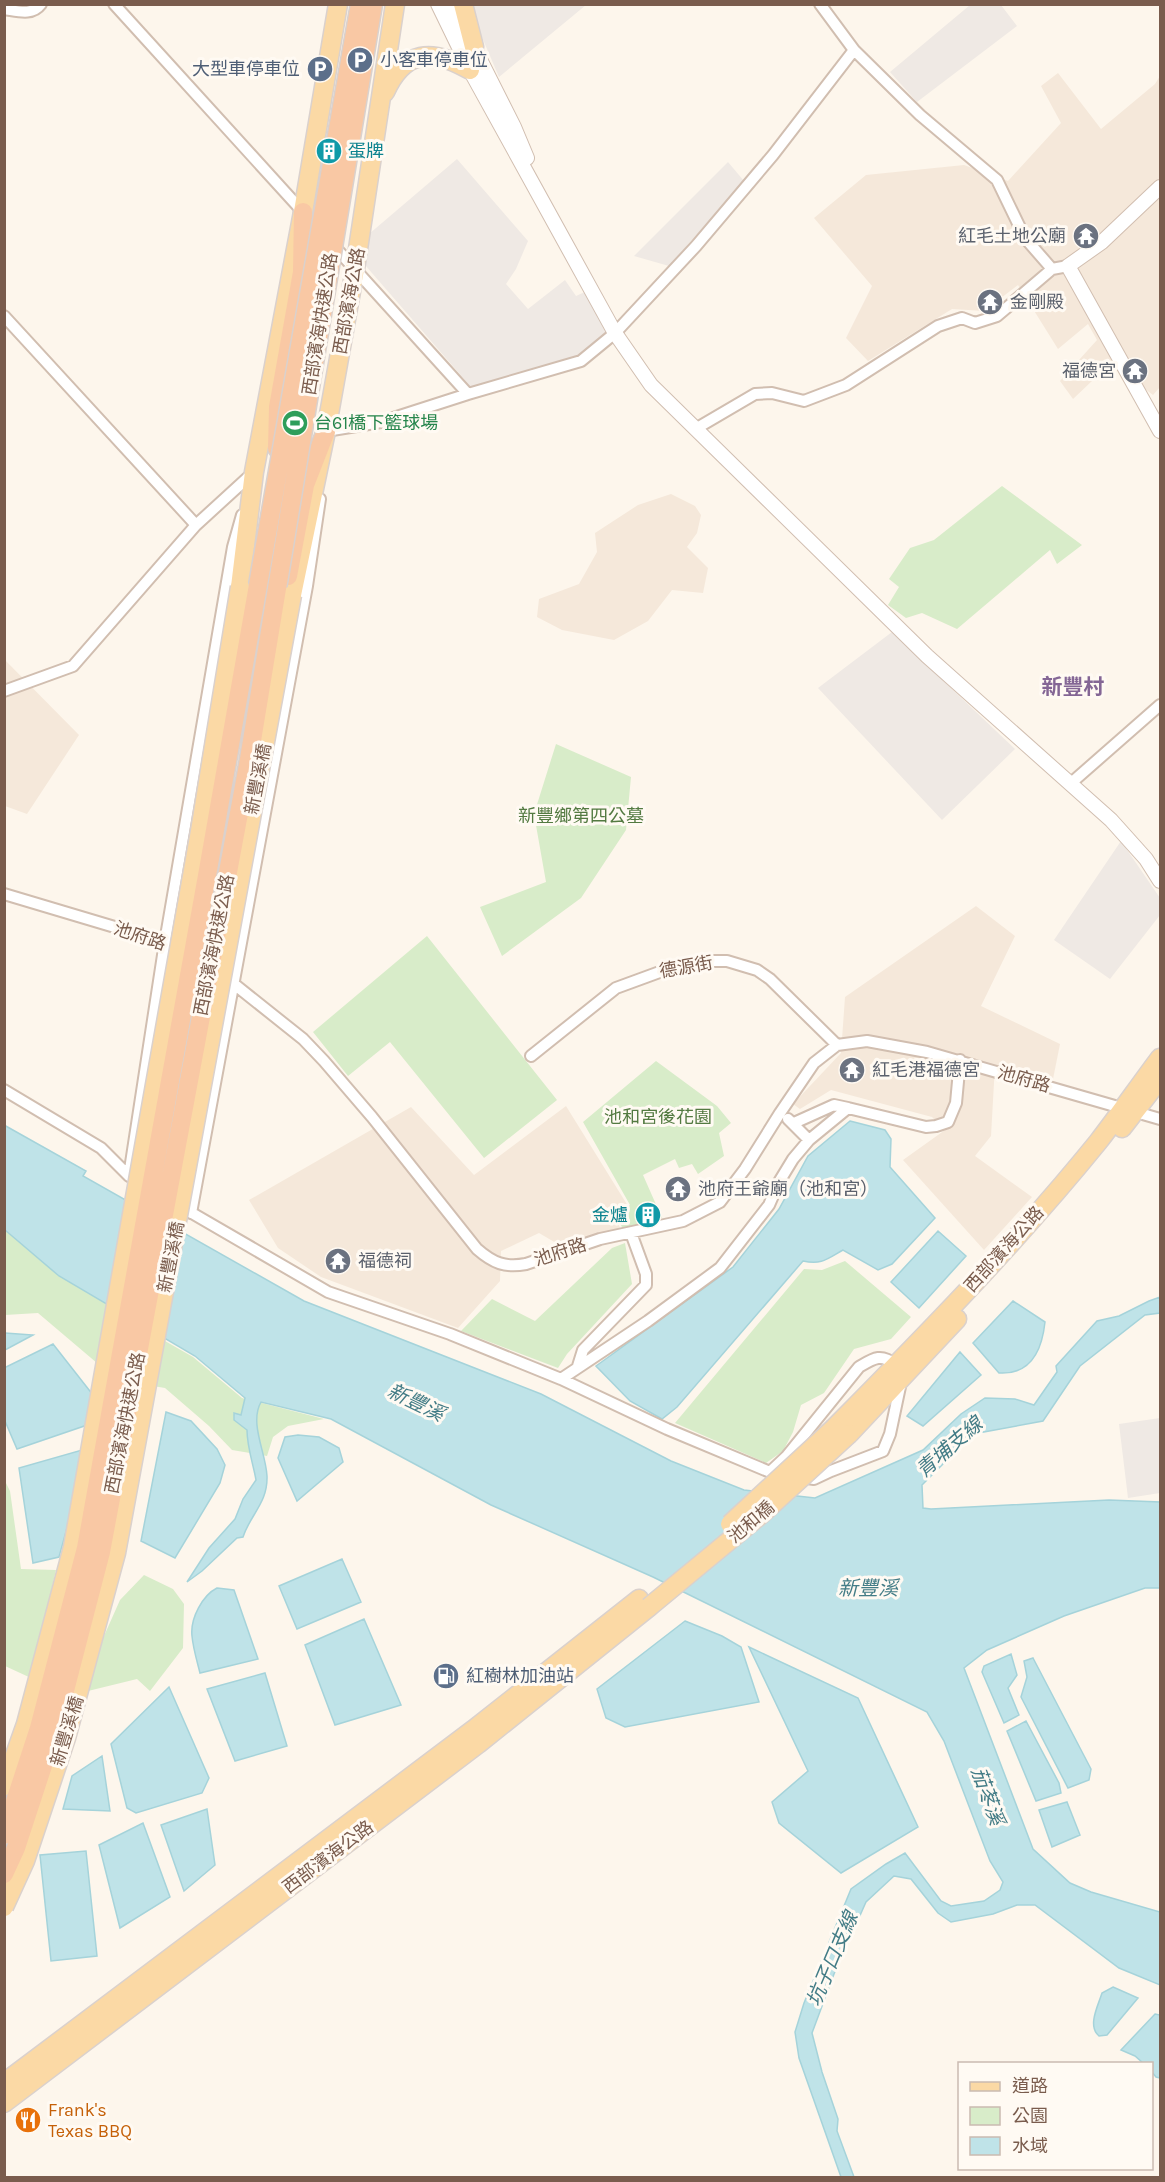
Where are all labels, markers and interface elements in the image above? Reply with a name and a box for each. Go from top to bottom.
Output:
parking icon: 小客車停車位 [345,45,375,75]
place label: 小客車停車位 [380,49,488,71]
parking icon: 大型車停車位 [305,54,335,84]
place label: 大型車停車位 [192,58,300,80]
building icon: 蛋牌 [314,136,344,166]
place label: 蛋牌 [348,140,384,162]
temple icon: 紅毛土地公廟 [1071,221,1101,251]
place label: 紅毛土地公廟 [958,225,1066,247]
street label: 西部濱海公路 [329,246,369,356]
street label: 西部濱海快速公路 [298,251,342,397]
temple icon: 金剛殿 [975,287,1005,317]
place label: 金剛殿 [1010,291,1064,313]
temple icon: 福德宮 [1120,356,1150,386]
place label: 福德宮 [1062,360,1116,382]
sports icon: 台61橋下籃球場 [280,408,310,438]
place label: 台61橋下籃球場 [314,412,438,434]
district label: 新豐村 [1042,675,1105,699]
street label: 新豐溪橋 [240,742,276,816]
park label: 新豐鄉第四公墓 [518,805,644,827]
street label: 西部濱海快速公路 [189,872,239,1018]
street label: 池府路 [111,917,169,955]
street label: 德源街 [658,951,714,983]
temple icon: 紅毛港福德宮 [837,1055,867,1085]
place label: 紅毛港福德宮 [872,1059,980,1081]
street label: 池府路 [995,1061,1053,1097]
park label: 池和宮後花園 [604,1106,712,1128]
temple icon: 池府王爺廟（池和宮） [663,1174,693,1204]
place label: 池府王爺廟（池和宮） [698,1178,878,1200]
building icon: 金爐 [633,1200,663,1230]
street label: 西部濱海公路 [960,1202,1048,1296]
place label: 金爐 [592,1204,628,1226]
street label: 新豐溪橋 [153,1220,189,1294]
street label: 池府路 [531,1233,589,1271]
temple icon: 福德祠 [323,1246,353,1276]
place label: 福德祠 [358,1250,412,1272]
street label: 西部濱海快速公路 [100,1350,150,1496]
water label: 新豐溪 [384,1379,450,1427]
water label: 青埔支線 [912,1411,989,1482]
street label: 池和橋 [723,1496,779,1548]
water label: 新豐溪 [838,1577,901,1600]
fuel station icon: 紅樹林加油站 [431,1661,461,1691]
place label: 紅樹林加油站 [466,1665,574,1687]
street label: 新豐溪橋 [46,1693,88,1769]
water label: 茄苳溪 [966,1764,1010,1831]
street label: 西部濱海公路 [278,1816,378,1898]
water label: 坑子口支線 [802,1907,863,2010]
legend [958,2062,1153,2170]
text: 道路 [1012,2075,1048,2097]
place label: Frank's Texas BBQ [48,2099,132,2142]
restaurant icon: Frank's Texas BBQ [13,2105,43,2135]
text: 公園 [1012,2105,1048,2127]
text: 水域 [1012,2135,1048,2157]

